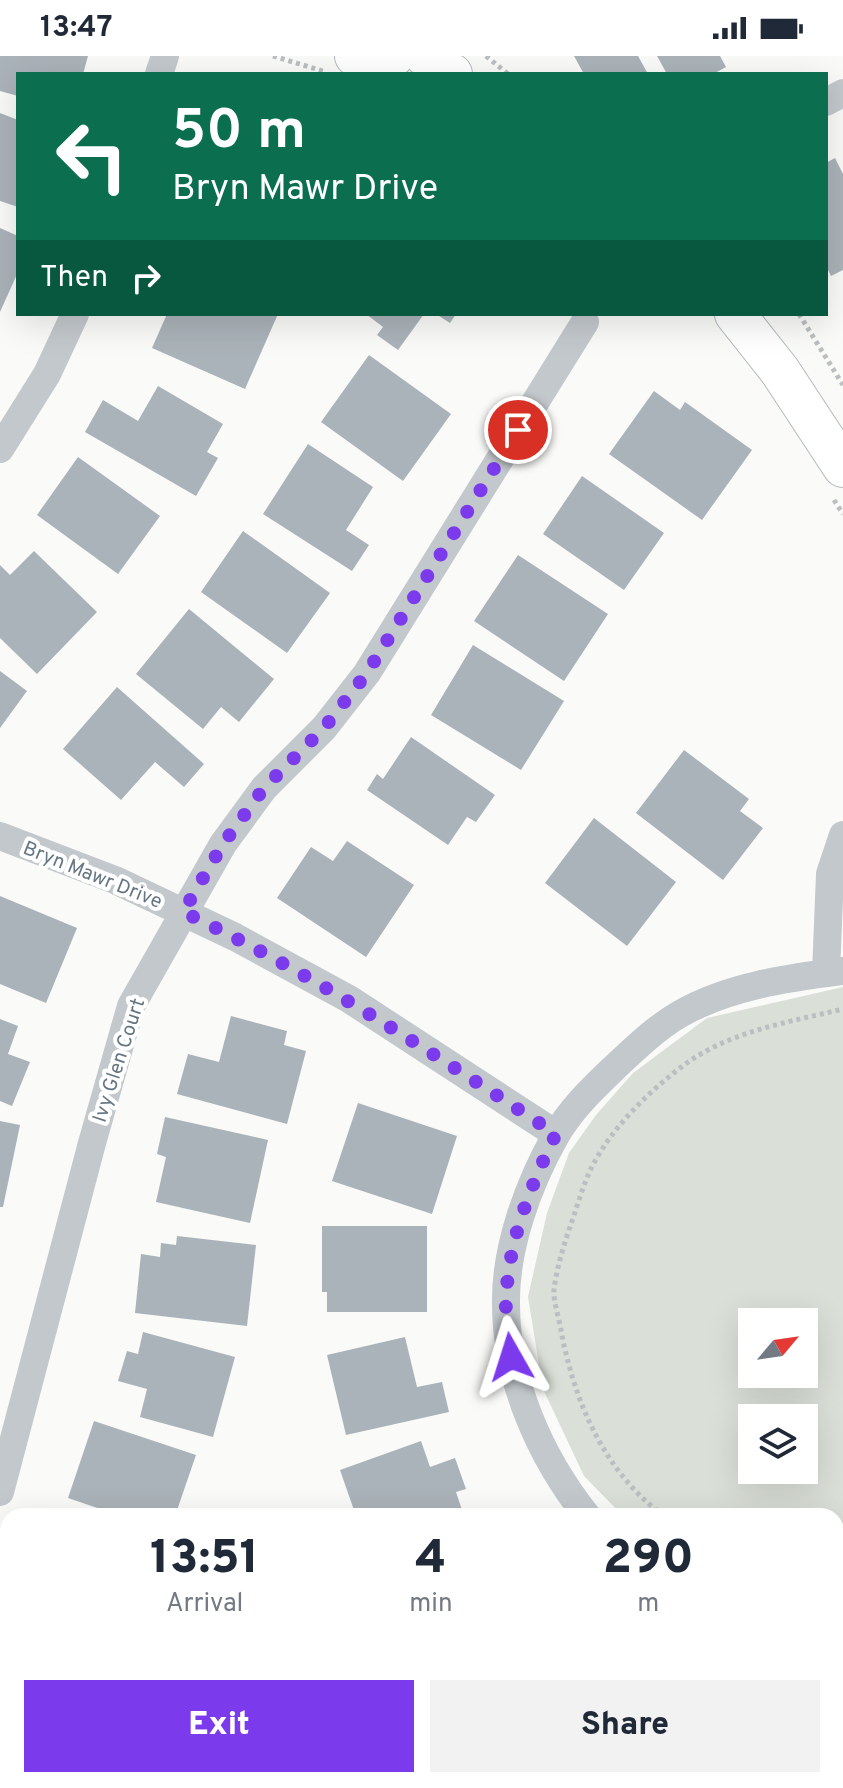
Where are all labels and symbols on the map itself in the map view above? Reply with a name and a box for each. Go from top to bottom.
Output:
pin [484,396,552,464]
street label: Bryn Mawr Drive [19,836,166,916]
street label: Ivy Glen Court [88,995,152,1126]
north arrow [738,1308,818,1388]
position arrow [469,1315,553,1399]

